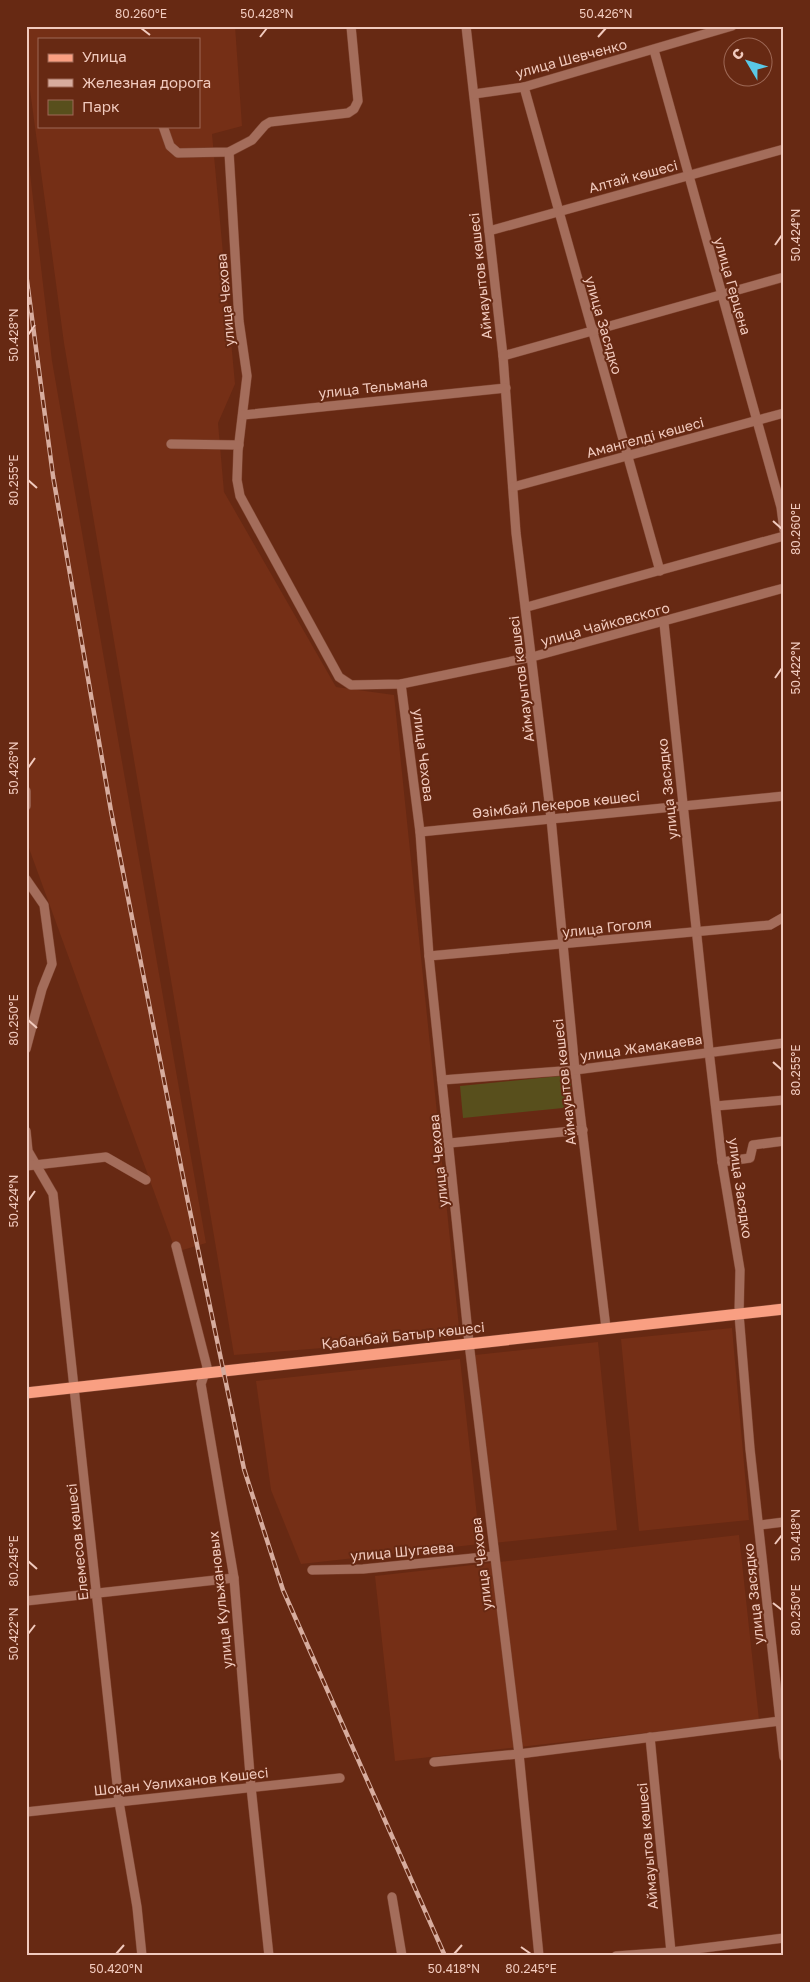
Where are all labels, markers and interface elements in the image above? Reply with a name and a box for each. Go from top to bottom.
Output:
text: 80.260°E [115,6,167,21]
text: 50.428°N [240,6,294,21]
text: 50.426°N [579,6,633,21]
street label: улица Шевченко [513,35,629,81]
legend [38,38,200,128]
north arrow [722,38,772,88]
text: С [728,44,747,63]
text: Улица [82,47,127,65]
text: Железная дорога [82,73,211,91]
text: Парк [82,97,120,115]
street label: Алтай көшесі [587,156,679,196]
text: 50.424°N [788,209,803,261]
street label: Аймауытов көшесі [465,212,495,340]
street label: улица Герцена [711,235,755,337]
street label: улица Чехова [212,253,238,347]
street label: улица Засядко [582,274,626,376]
text: 50.428°N [6,308,21,362]
street label: улица Тельмана [317,373,429,401]
street label: Амангелді көшесі [584,413,706,461]
text: 80.255°E [6,454,21,506]
text: 80.260°E [788,503,803,555]
street label: улица Чайковского [539,599,671,649]
street label: Аймауытов көшесі [505,615,537,743]
text: 50.422°N [788,641,803,695]
street label: улица Чехова [410,708,438,802]
street label: улица Засядко [653,738,681,840]
text: 50.426°N [6,741,21,795]
street label: Әзімбай Лекеров көшесі [471,787,641,821]
street label: улица Гоголя [561,914,653,940]
text: 80.250°E [6,994,21,1046]
street label: Аймауытов көшесі [549,1018,579,1146]
street label: улица Жамакаева [579,1030,703,1064]
text: 80.255°E [788,1044,803,1096]
street label: улица Чехова [425,1114,451,1208]
street label: улица Засядко [726,1136,756,1240]
text: 50.424°N [6,1175,21,1227]
street label: Қабанбай Батыр көшесі [320,1318,486,1352]
street label: Елемесов көшесі [62,1483,92,1601]
text: 50.418°N [788,1509,803,1561]
street label: улица Чехова [467,1517,495,1611]
street label: улица Кульжановых [204,1530,236,1670]
text: 80.245°E [6,1535,21,1587]
street label: улица Шугаева [349,1538,455,1564]
street label: улица Засядко [739,1543,767,1645]
text: 80.250°E [788,1584,803,1636]
text: 50.422°N [6,1607,21,1661]
street label: Шоқан Уәлиханов Көшесі [93,1763,269,1799]
street label: Аймауытов көшесі [633,1782,661,1910]
text: 50.420°N [89,1961,143,1976]
text: 50.418°N [428,1961,480,1976]
text: 80.245°E [505,1961,557,1976]

